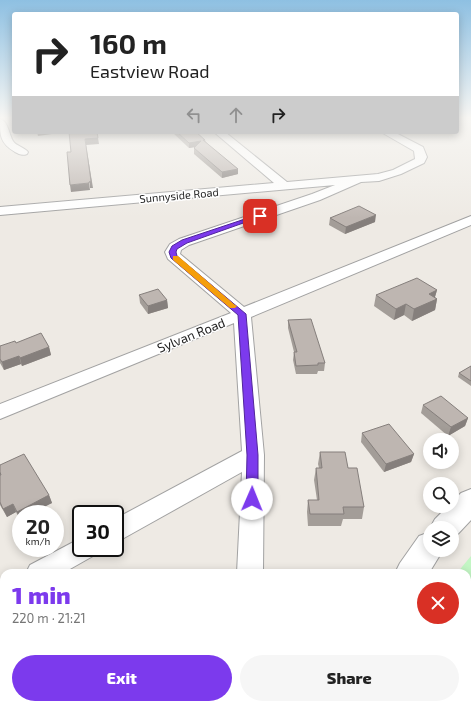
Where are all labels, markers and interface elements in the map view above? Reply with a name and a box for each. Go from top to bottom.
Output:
text: 160 m [90,26,167,60]
icon: right [24,28,76,80]
text: Eastview Road [90,60,210,82]
icon: left [183,104,205,126]
icon: ahead [225,104,247,126]
icon: right [267,104,289,126]
street label: Sunnyside Road [139,185,219,205]
pin [243,199,277,233]
icon: arrive [249,205,271,227]
street label: Sylvan Road [155,314,227,356]
map controls [423,433,459,557]
button: sound [423,433,459,469]
button: search [423,477,459,513]
position arrow [231,478,273,520]
speed limit sign: 30 [72,505,124,557]
text: 20 [26,514,50,538]
button: layers [423,521,459,557]
text: km/h [26,535,50,547]
text: 1 min [12,580,71,609]
button: close [417,582,459,624]
text: 220 m · 21:21 [12,610,86,626]
button: Exit [12,655,232,701]
button: Share [240,655,459,701]

